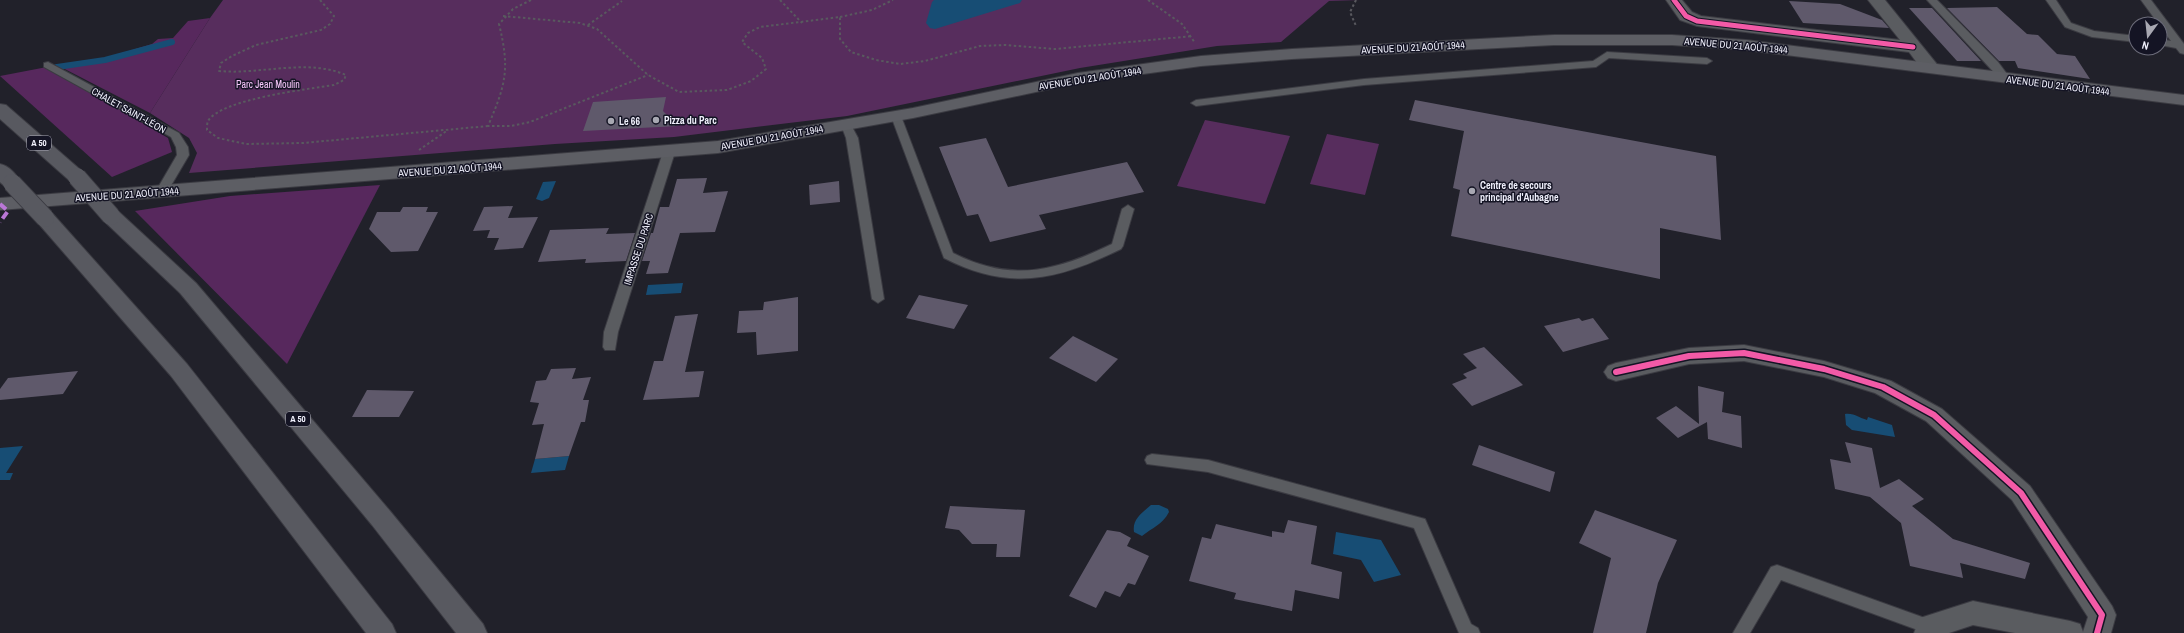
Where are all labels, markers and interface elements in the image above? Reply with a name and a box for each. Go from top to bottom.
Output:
north arrow [2128,16,2168,56]
street label: AVENUE DU 21 AOÛT 1944 [1683,34,1789,57]
street label: AVENUE DU 21 AOÛT 1944 [1360,38,1466,57]
text: N [2140,38,2150,53]
street label: AVENUE DU 21 AOÛT 1944 [1037,64,1143,93]
street label: AVENUE DU 21 AOÛT 1944 [2005,73,2111,98]
park label: Parc Jean Moulin [236,78,300,91]
street label: CHALET SAINT-LÉON [89,85,168,136]
place label: Pizza du Parc [664,114,717,127]
place label: Le 66 [619,115,640,128]
marker: Pizza du Parc [651,115,661,125]
marker: Le 66 [606,116,616,126]
street label: AVENUE DU 21 AOÛT 1944 [719,122,825,153]
road number: A 50 [27,136,51,150]
street label: AVENUE DU 21 AOÛT 1944 [397,159,503,180]
place label: Centre de secours principal d'Aubagne [1480,179,1559,204]
street label: AVENUE DU 21 AOÛT 1944 [74,184,180,205]
marker: Centre de secours principal d'Aubagne [1467,186,1477,196]
street label: IMPASSE DU PARC [621,212,656,287]
road number: A 50 [286,412,310,426]

